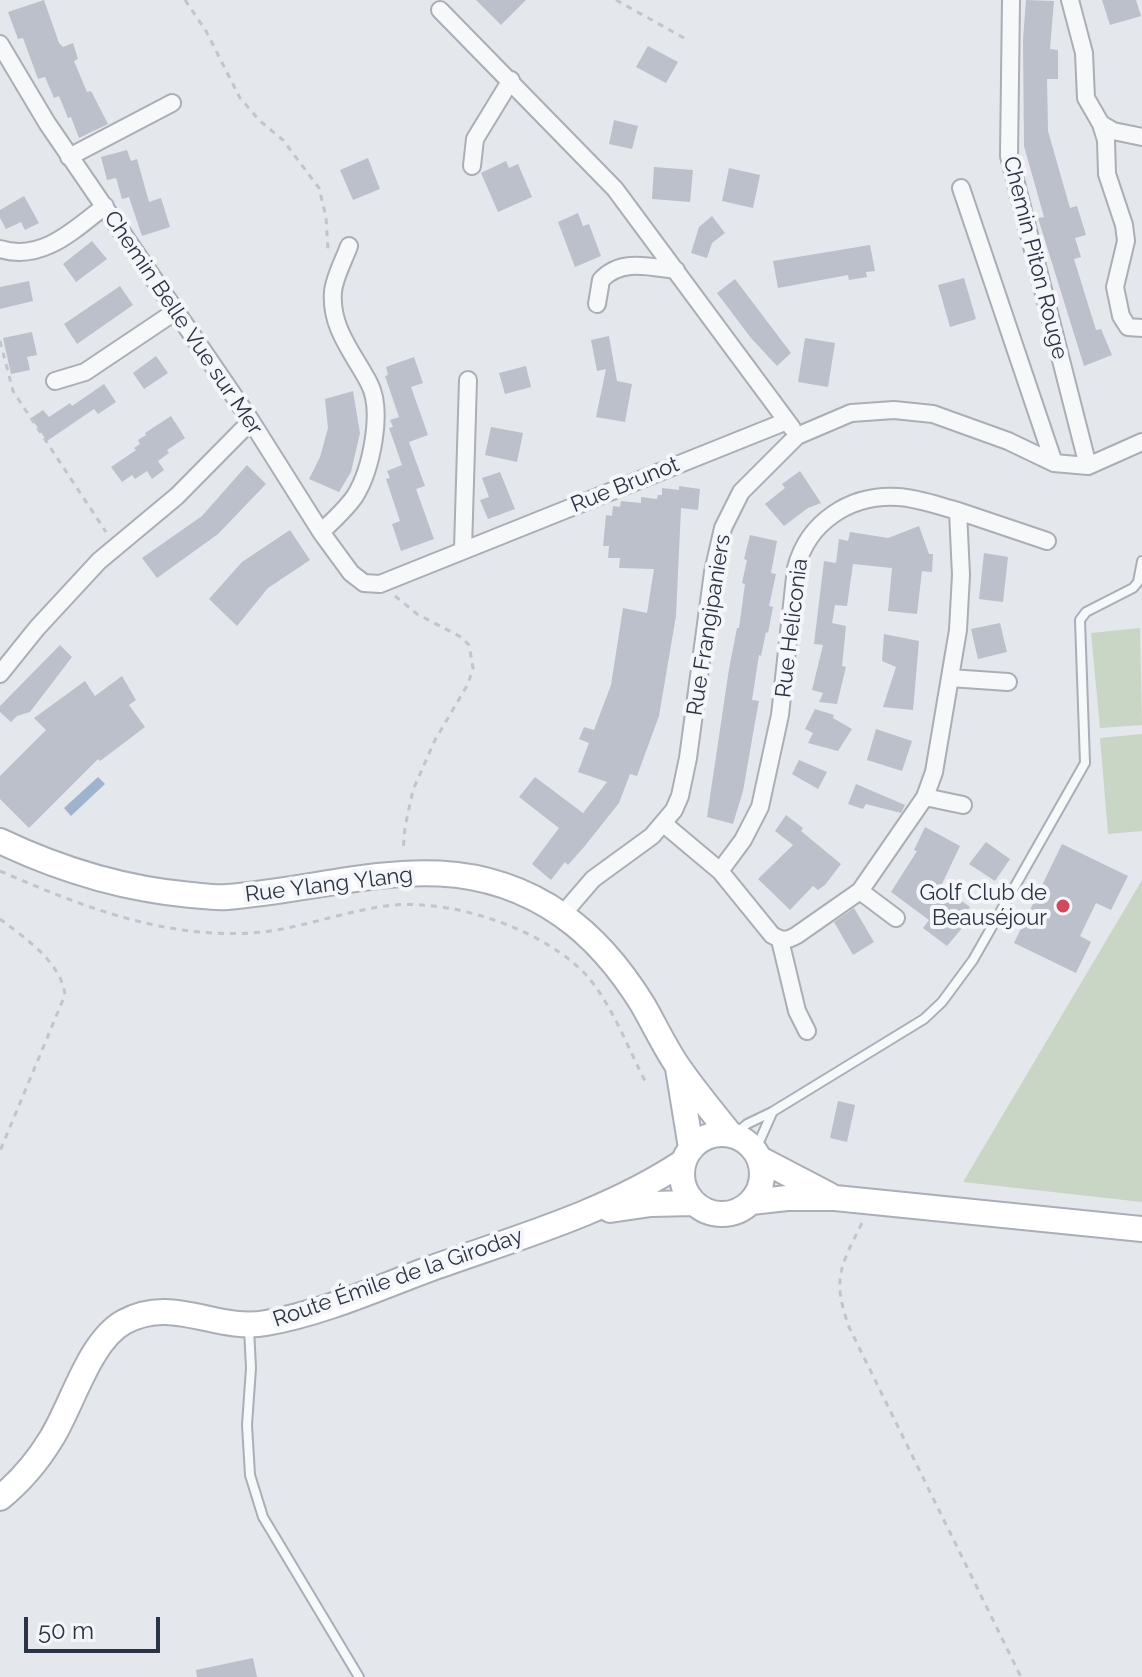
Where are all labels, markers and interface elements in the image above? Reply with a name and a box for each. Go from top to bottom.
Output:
street label: Chemin Piton Rouge [997,154,1073,362]
street label: Chemin Belle Vue sur Mer [98,206,268,440]
street label: Rue Brunot [567,451,683,519]
street label: Rue Frangipaniers [682,532,736,718]
street label: Rue Heliconia [770,557,814,699]
street label: Rue Ylang Ylang [244,862,414,908]
place label: Golf Club de Beauséjour [919,880,1047,932]
marker: Golf Club de Beauséjour [1054,897,1072,915]
street label: Route Émile de la Giroday [270,1223,526,1333]
scale bar [28,1601,164,1651]
text: 50 m [38,1616,94,1645]

